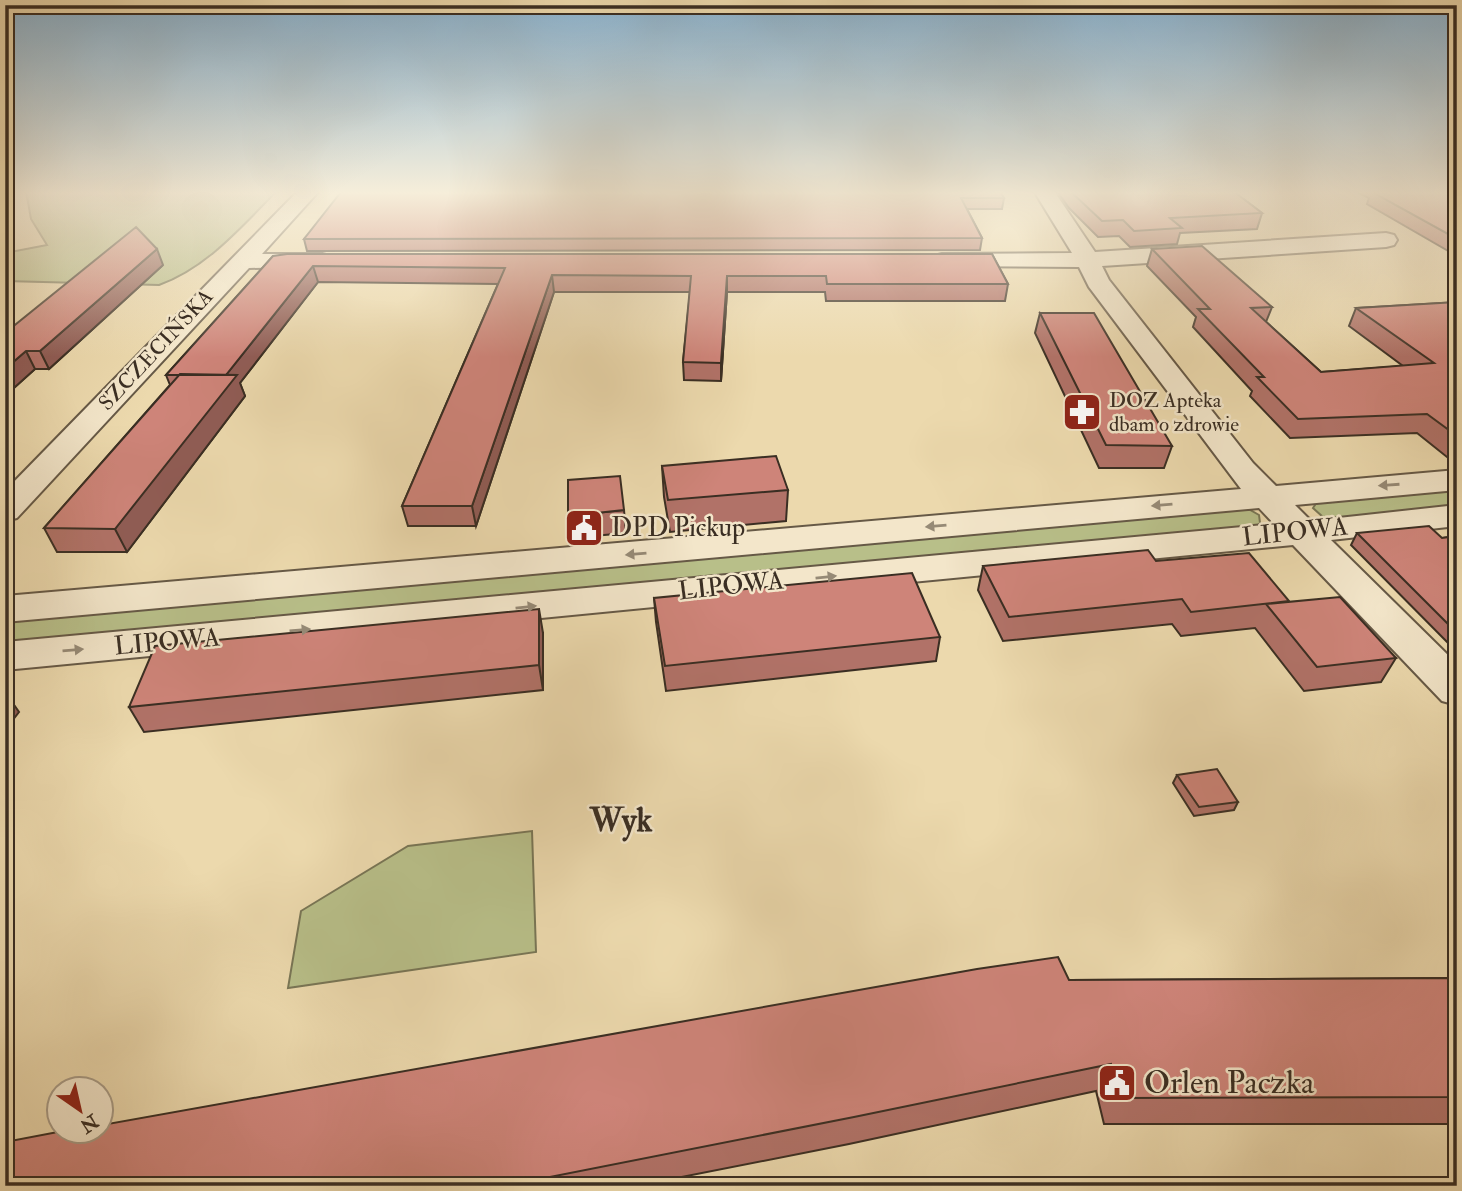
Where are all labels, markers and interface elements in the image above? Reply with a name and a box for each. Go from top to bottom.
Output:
street label: SZCZECIŃSKA [93,284,219,416]
place label: DOZ Apteka dbam o zdrowie [1109,387,1239,438]
pharmacy icon: DOZ Apteka dbam o zdrowie [1061,391,1103,433]
one-way arrow [1377,480,1399,491]
one-way arrow [1151,500,1173,511]
public building icon: DPD Pickup [563,507,605,549]
street label: LIPOWA [1240,510,1350,553]
place label: DPD Pickup [611,512,745,545]
one-way arrow [924,521,946,532]
one-way arrow [625,549,647,560]
street label: LIPOWA [676,564,786,607]
one-way arrow [815,571,837,582]
one-way arrow [515,601,537,612]
street label: LIPOWA [113,621,222,663]
one-way arrow [289,624,311,635]
one-way arrow [62,644,84,655]
district label: Wyk [589,800,652,842]
public building icon: Orlen Paczka [1096,1062,1138,1104]
place label: Orlen Paczka [1144,1063,1315,1103]
north arrow [46,1076,116,1146]
text: N [74,1108,104,1139]

